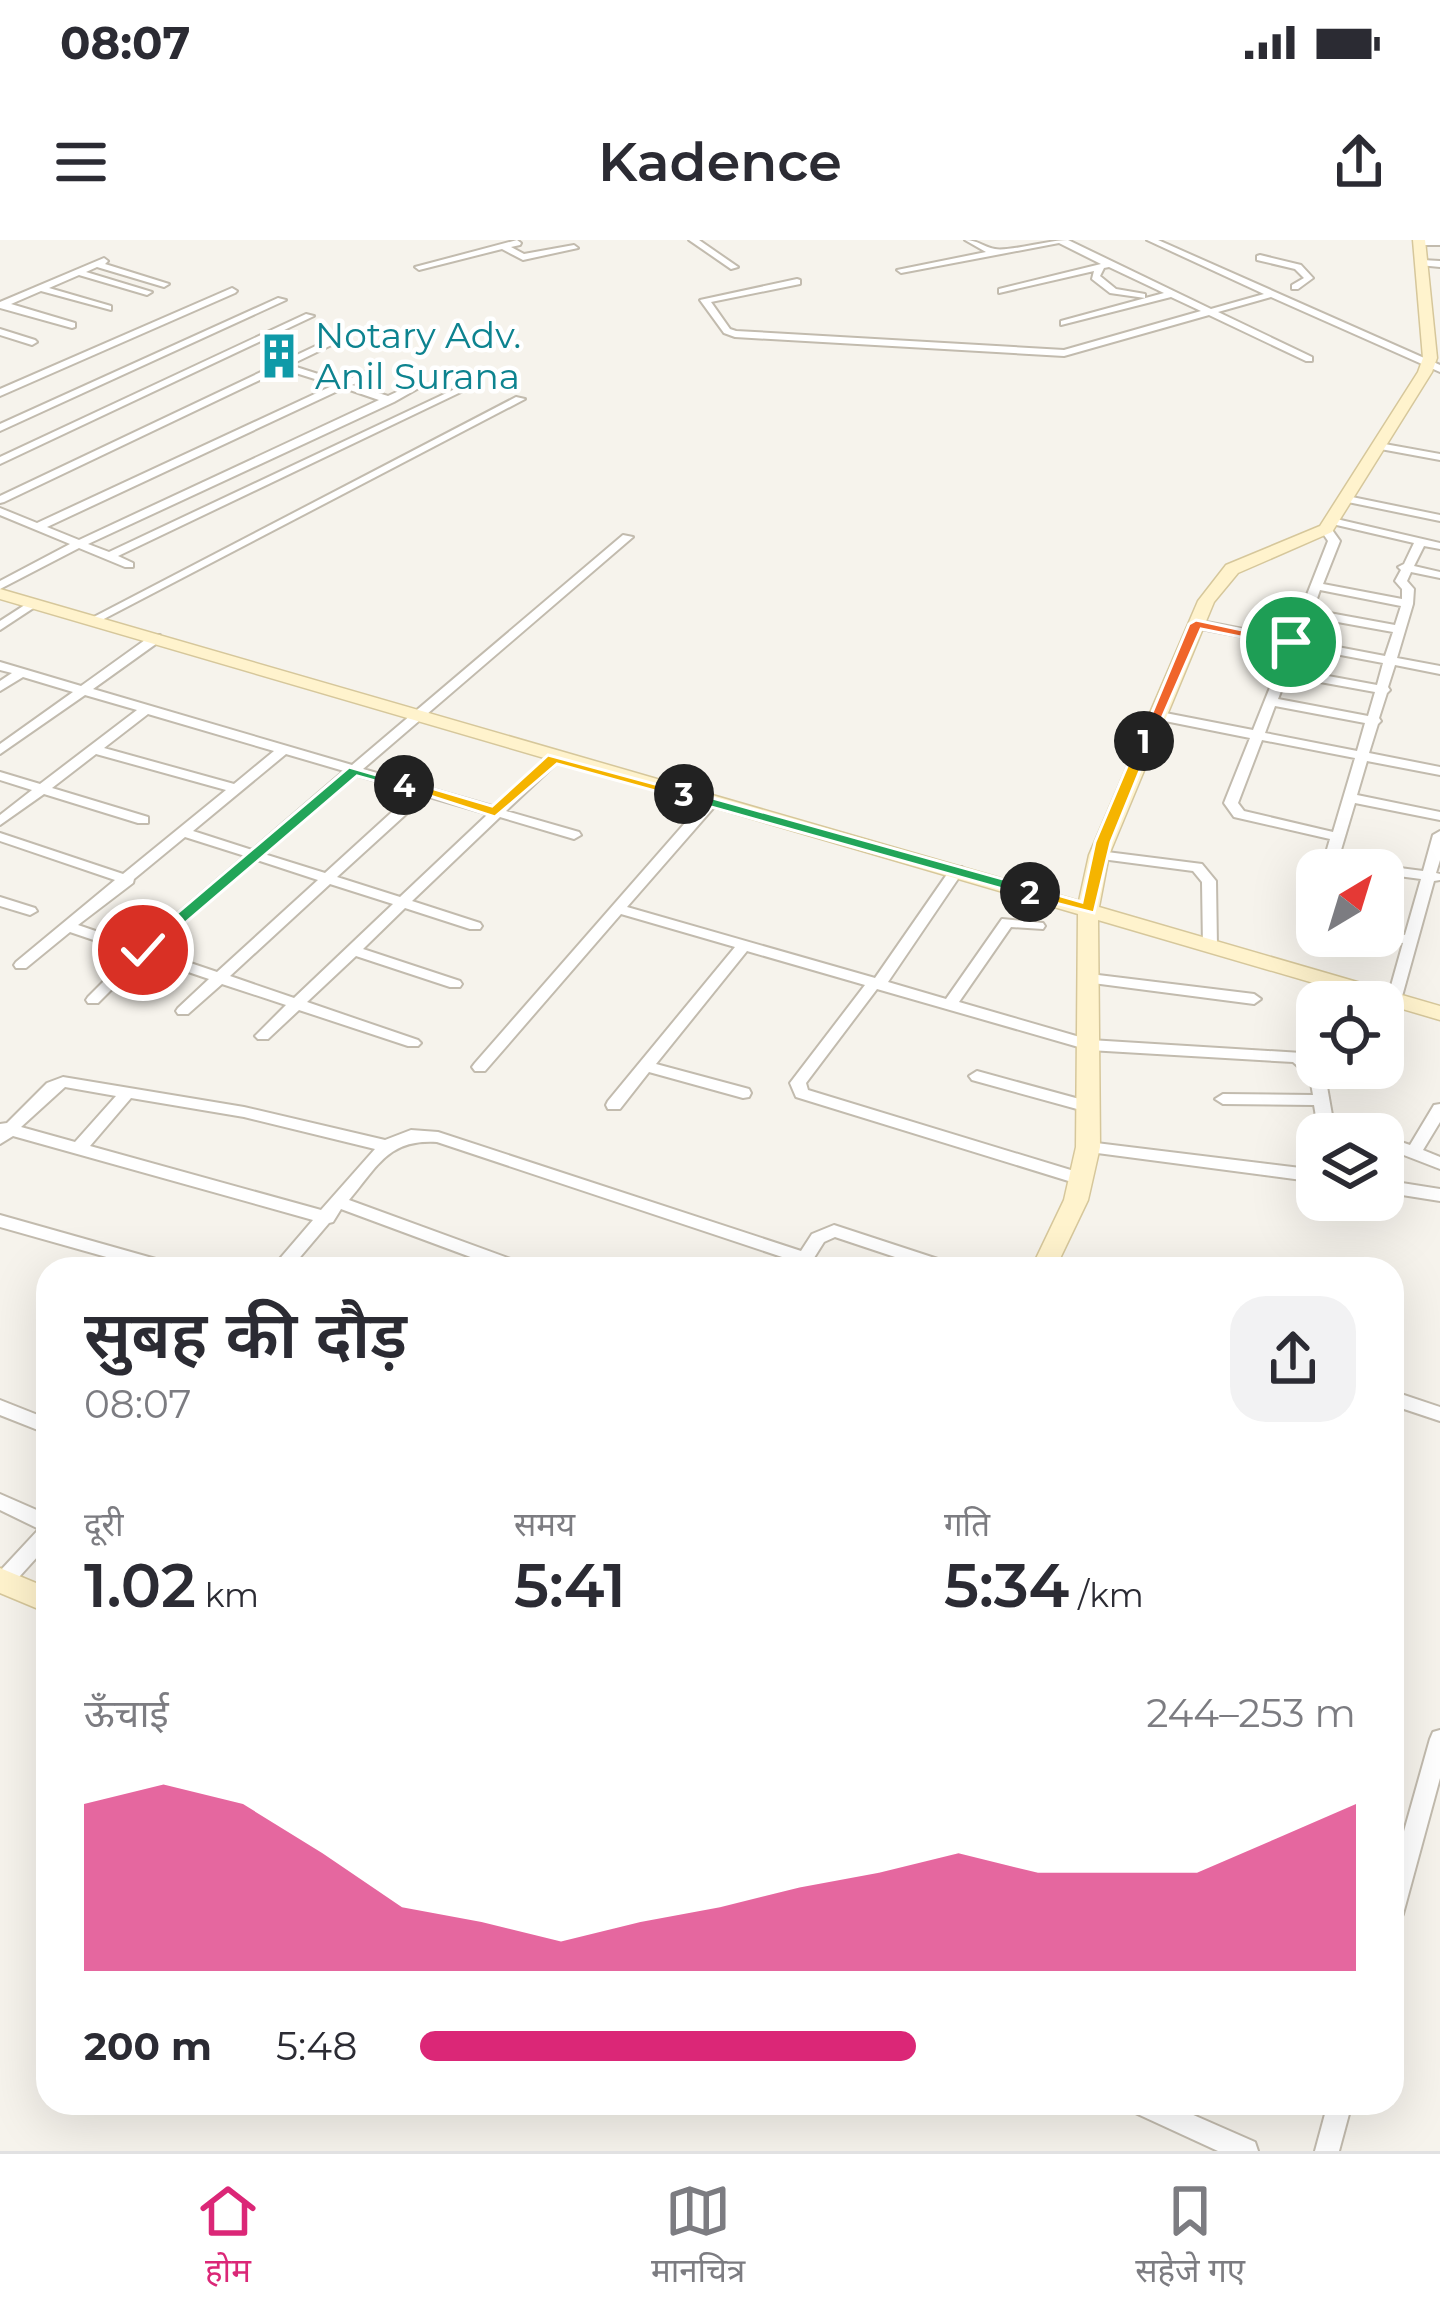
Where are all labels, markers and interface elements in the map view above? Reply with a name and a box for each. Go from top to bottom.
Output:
text: 08:07 [60,15,190,70]
icon: menu [48,129,114,195]
text: Kadence [598,129,842,195]
icon: share [1326,129,1392,195]
place label: Notary Adv. Anil Surana [315,313,521,398]
building icon: Notary Adv. Anil Surana [254,331,304,381]
pin [1240,591,1342,693]
icon: arrive [1258,609,1324,675]
pin: 1 [1114,711,1174,771]
text: 1 [1138,721,1150,761]
pin: 4 [374,755,434,815]
pin: 3 [654,764,714,824]
text: 4 [393,765,415,805]
text: 3 [674,774,694,814]
north arrow [1296,849,1404,957]
map controls [1296,849,1404,1221]
pin: 2 [1000,862,1060,922]
text: 2 [1020,872,1040,912]
pin [92,899,194,1001]
icon: check [110,917,176,983]
button: locate [1296,981,1404,1089]
button: layers [1296,1113,1404,1221]
text: सुबह की दौड़ [84,1294,407,1375]
button: share [1230,1296,1356,1422]
text: 08:07 [84,1380,191,1428]
text: दूरी [84,1504,124,1544]
text: समय [514,1504,575,1544]
text: गति [944,1504,990,1544]
text: 1.02 [84,1549,196,1622]
text: 5:41 [514,1549,626,1622]
text: 5:34 [944,1549,1069,1622]
text: km [196,1575,259,1615]
text: /km [1069,1575,1144,1615]
text: ऊँचाई [84,1689,169,1737]
text: 244–253 m [1146,1689,1356,1737]
text: 200 m [84,2022,212,2070]
text: 5:48 [276,2022,357,2070]
tab: होम [195,2178,261,2295]
tab: मानचित्र [651,2178,745,2295]
tab: सहेजे गए [1135,2178,1245,2295]

